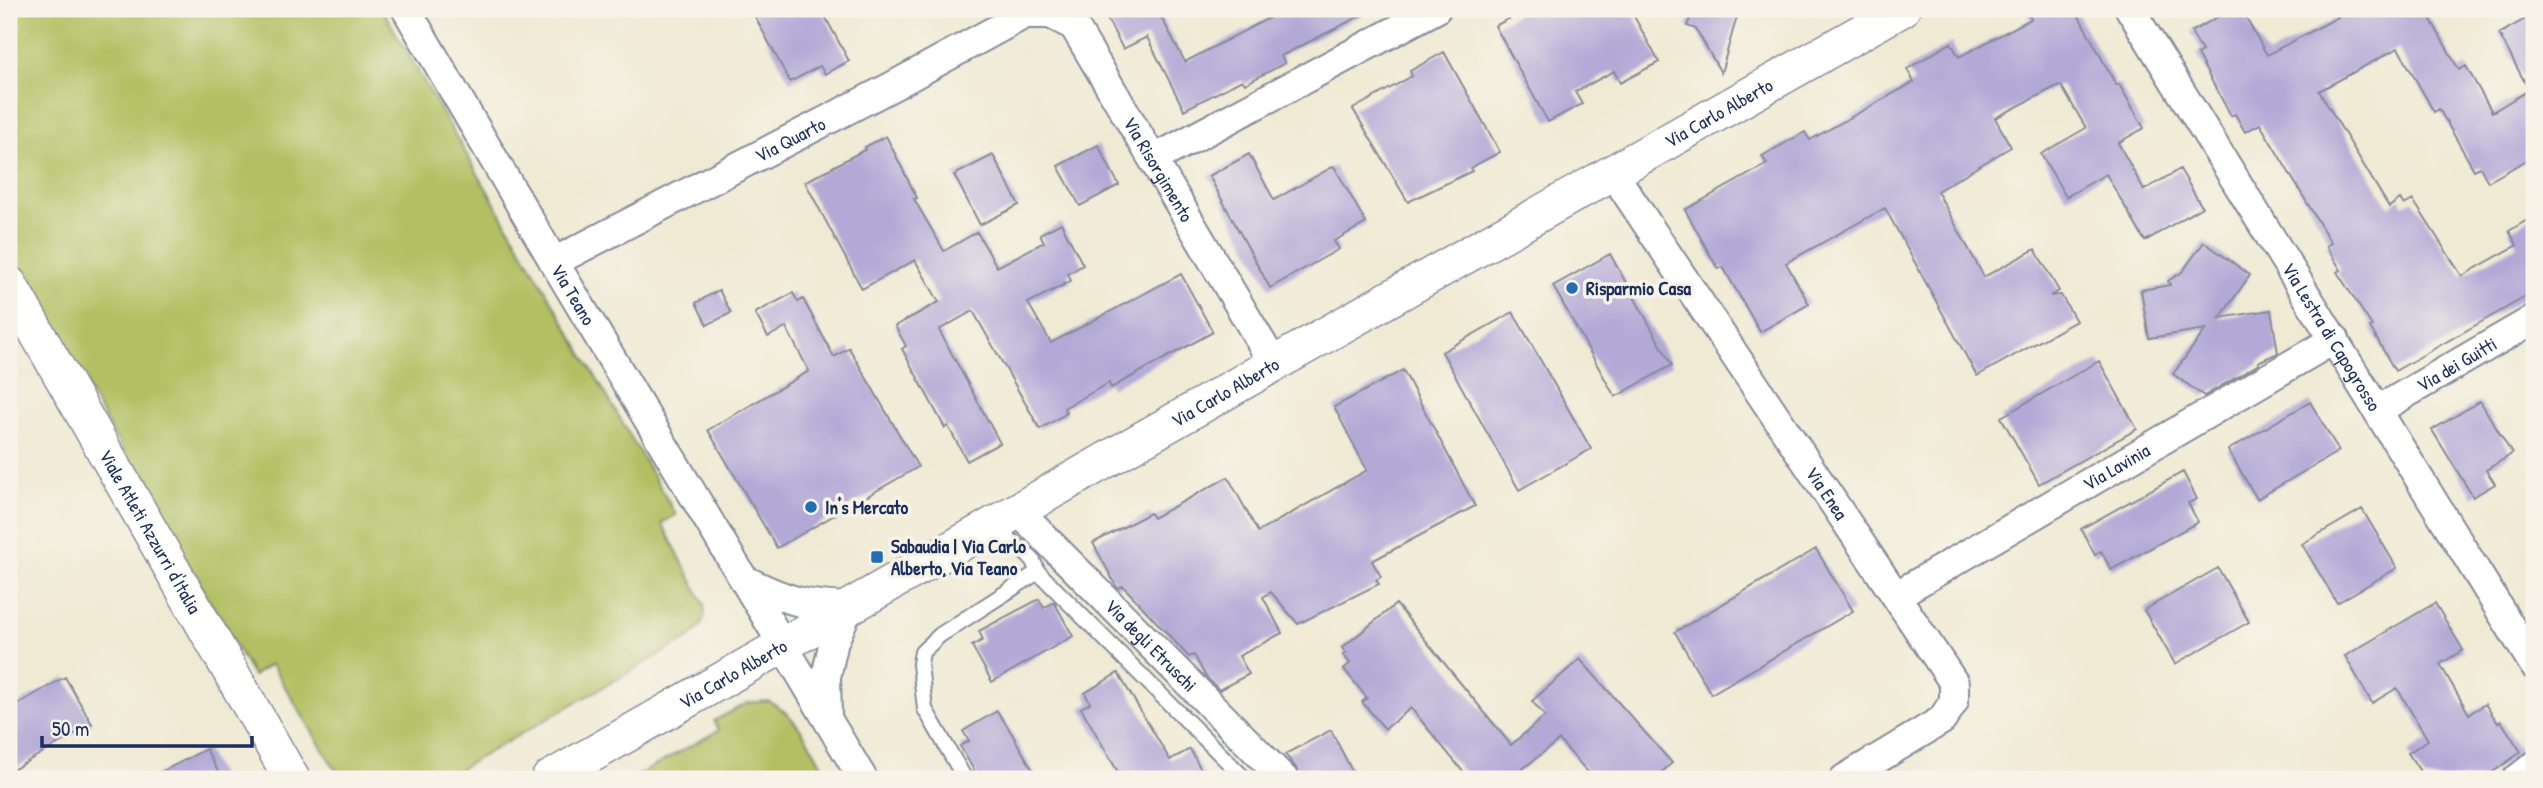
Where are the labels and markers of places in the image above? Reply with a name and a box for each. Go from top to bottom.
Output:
place label: Risparmio Casa [1586,275,1691,302]
marker: Risparmio Casa [1564,280,1580,296]
place label: In's Mercato [825,494,908,520]
marker: In's Mercato [803,499,819,515]
place label: Sabaudia | Via Carlo Alberto, Via Teano [891,533,1026,581]
marker: Sabaudia | Via Carlo Alberto, Via Teano [869,549,885,565]

